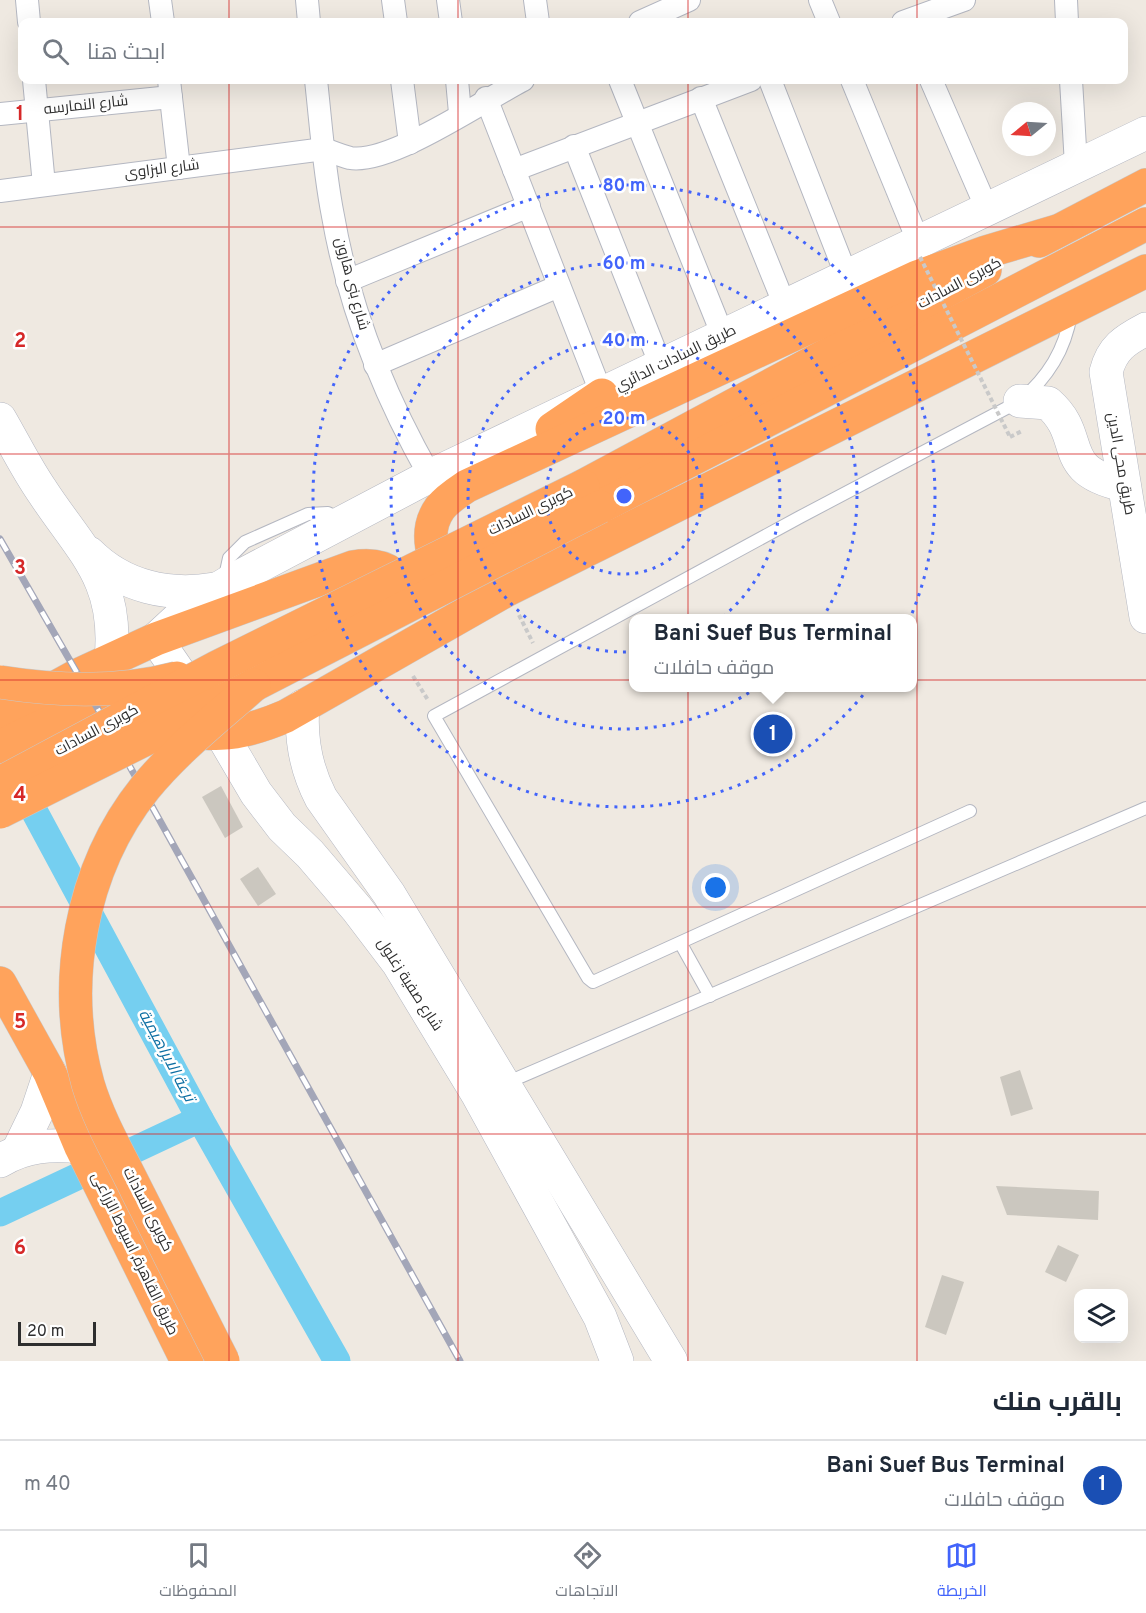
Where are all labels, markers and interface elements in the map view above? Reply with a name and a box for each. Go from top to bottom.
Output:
search box [18,18,1128,84]
icon: search [39,35,72,68]
text: ابحث هنا [87,40,166,67]
street label: شارع النمارسه [43,92,129,120]
text: 1 [16,102,24,128]
north arrow [1002,102,1056,156]
street label: شارع البزاوى [123,156,201,184]
text: 80 m [602,175,646,198]
street label: شارع بنى هارون [329,236,373,332]
text: 60 m [602,253,646,276]
street label: كوبرى السادات [915,254,1005,314]
street label: طريق السادات الدائري [612,322,740,397]
text: 2 [14,329,26,355]
text: 40 m [602,330,646,353]
text: 20 m [602,408,646,431]
street label: طريق محى الدين [1102,411,1138,517]
street label: كوبرى السادات [485,483,577,541]
centre of rings [614,486,634,506]
text: 3 [14,556,26,582]
popup [629,614,917,692]
text: Bani Suef Bus Terminal [654,621,892,648]
text: موقف حافلات [654,656,774,682]
street label: كوبرى السادات [52,701,142,761]
pin: 1 [754,712,792,756]
text: 4 [14,783,26,809]
your location [701,873,730,902]
street label: شارع صفية زغلول [372,935,446,1035]
water label: ترعة الابراهيمية [133,1006,200,1108]
text: 5 [14,1010,26,1036]
street label: كوبرى السادات [118,1165,176,1255]
street label: طريق القاهرة, اسيوط الزراعى [86,1169,182,1339]
text: 6 [14,1236,26,1262]
map controls [1074,1289,1128,1343]
button: layers [1074,1289,1128,1343]
scale bar [18,1319,96,1346]
text: 20 m [27,1322,64,1342]
text: بالقرب منك [993,1387,1122,1420]
text: Bani Suef Bus Terminal [826,1453,1065,1480]
text: 40 m [24,1472,71,1498]
text: 1 [1099,1472,1107,1498]
text: موقف حافلات [944,1488,1065,1514]
tab: المحفوظات [159,1539,237,1605]
tab: الاتجاهات [555,1539,619,1605]
tab: الخريطة [937,1539,987,1605]

